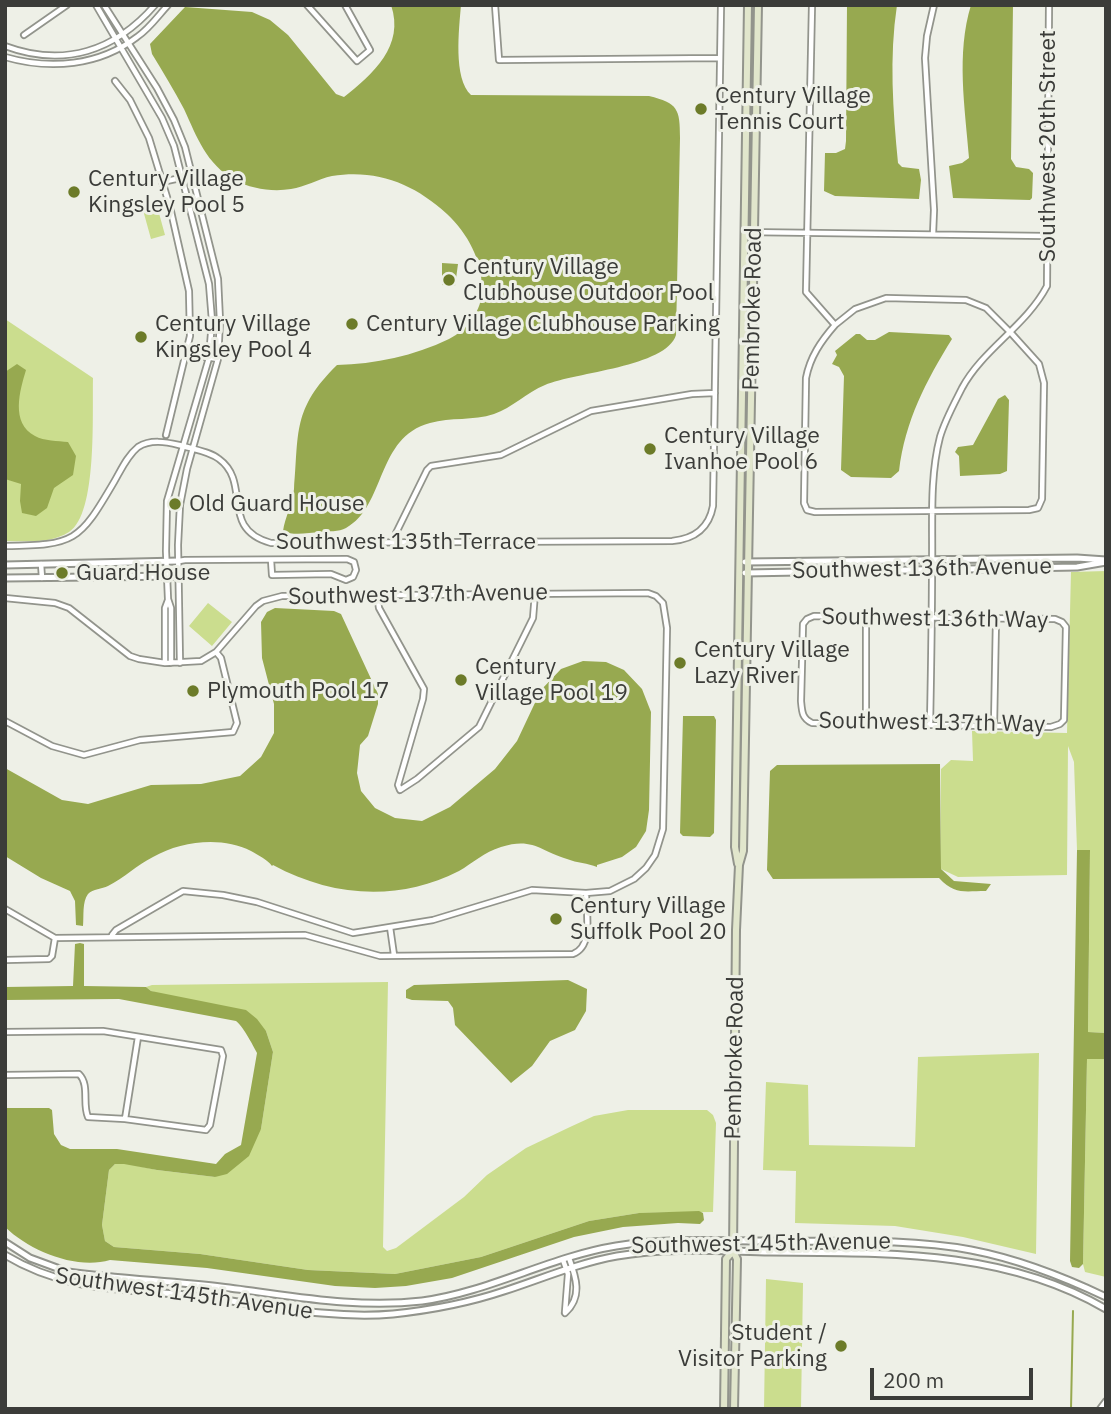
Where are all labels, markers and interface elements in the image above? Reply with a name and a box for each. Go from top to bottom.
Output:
street label: Southwest 20th Street [1034,30,1062,262]
place label: Century Village Tennis Court [715,82,871,136]
marker: Century Village Tennis Court [693,101,709,117]
place label: Century Village Kingsley Pool 5 [88,165,245,219]
marker: Century Village Kingsley Pool 5 [66,184,82,200]
street label: Pembroke Road [738,227,768,391]
place label: Century Village Clubhouse Outdoor Pool [463,253,714,307]
marker: Century Village Clubhouse Outdoor Pool [441,272,457,288]
place label: Century Village Kingsley Pool 4 [155,310,312,364]
place label: Century Village Clubhouse Parking [366,310,720,338]
marker: Century Village Clubhouse Parking [344,316,360,332]
marker: Century Village Kingsley Pool 4 [133,329,149,345]
place label: Century Village Ivanhoe Pool 6 [664,422,820,476]
marker: Century Village Ivanhoe Pool 6 [642,441,658,457]
place label: Old Guard House [189,490,365,518]
marker: Old Guard House [167,496,183,512]
street label: Southwest 135th Terrace [276,528,536,556]
street label: Southwest 136th Avenue [792,553,1052,585]
place label: Guard House [76,559,210,587]
marker: Guard House [54,565,70,581]
street label: Southwest 137th Avenue [288,579,548,611]
street label: Southwest 136th Way [821,603,1049,635]
place label: Century Village Lazy River [694,636,850,690]
place label: Century Village Pool 19 [475,653,628,707]
marker: Century Village Lazy River [672,655,688,671]
marker: Century Village Pool 19 [453,672,469,688]
place label: Plymouth Pool 17 [207,677,390,705]
marker: Plymouth Pool 17 [185,683,201,699]
street label: Southwest 137th Way [818,707,1046,739]
place label: Century Village Suffolk Pool 20 [570,892,726,946]
marker: Century Village Suffolk Pool 20 [548,911,564,927]
street label: Pembroke Road [720,976,750,1140]
street label: Southwest 145th Avenue [631,1228,891,1260]
street label: Southwest 145th Avenue [53,1262,315,1326]
place label: Student / Visitor Parking [678,1319,827,1373]
marker: Student / Visitor Parking [833,1338,849,1354]
scale bar [873,1354,1036,1398]
text: 200 m [883,1366,944,1394]

